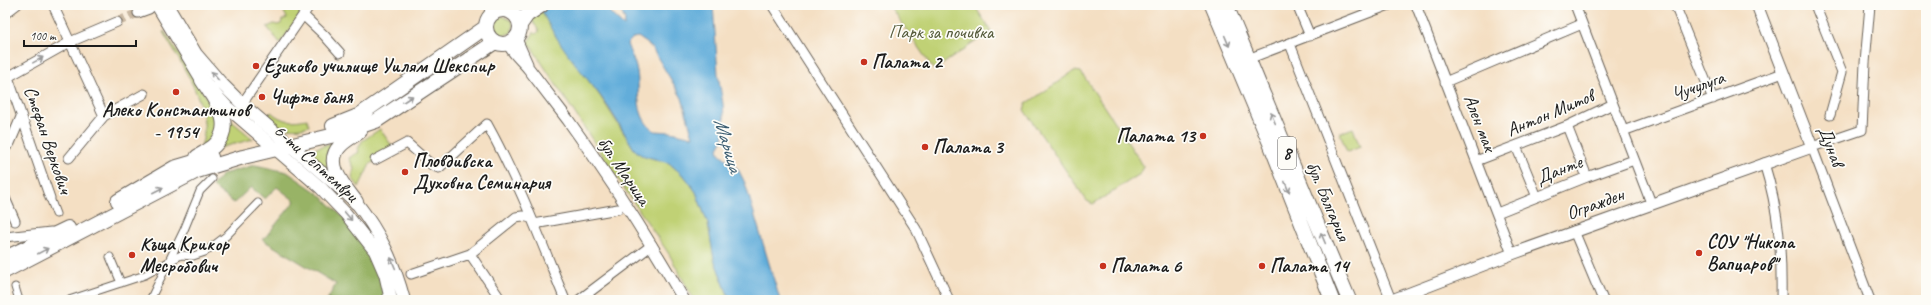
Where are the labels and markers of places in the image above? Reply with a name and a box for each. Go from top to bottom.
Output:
place label: Палата 2 [872,50,944,74]
place label: Езиково училище Уилям Шекспир [264,54,495,79]
marker: Палата 2 [859,57,869,67]
marker: Езиково училище Уилям Шекспир [251,61,261,71]
place label: Чифте баня [270,85,354,109]
marker: Алеко Константинов - 1954 [171,87,181,97]
marker: Чифте баня [257,92,267,102]
place label: Алеко Константинов - 1954 [102,98,253,144]
place label: Палата 13 [1117,124,1197,148]
marker: Палата 13 [1198,131,1208,141]
place label: Палата 3 [933,135,1005,159]
marker: Палата 3 [920,142,930,152]
place label: Пловдивска Духовна Семинария [413,149,552,195]
marker: Пловдивска Духовна Семинария [400,167,410,177]
place label: СОУ "Никола Вапцаров" [1707,230,1796,276]
place label: Kъща Крикор Месробович [140,232,231,278]
marker: СОУ "Никола Вапцаров" [1694,248,1704,258]
marker: Kъща Крикор Месробович [127,250,137,260]
place label: Палата 6 [1111,254,1183,278]
place label: Палата 14 [1270,254,1351,278]
marker: Палата 6 [1098,261,1108,271]
marker: Палата 14 [1257,261,1267,271]

